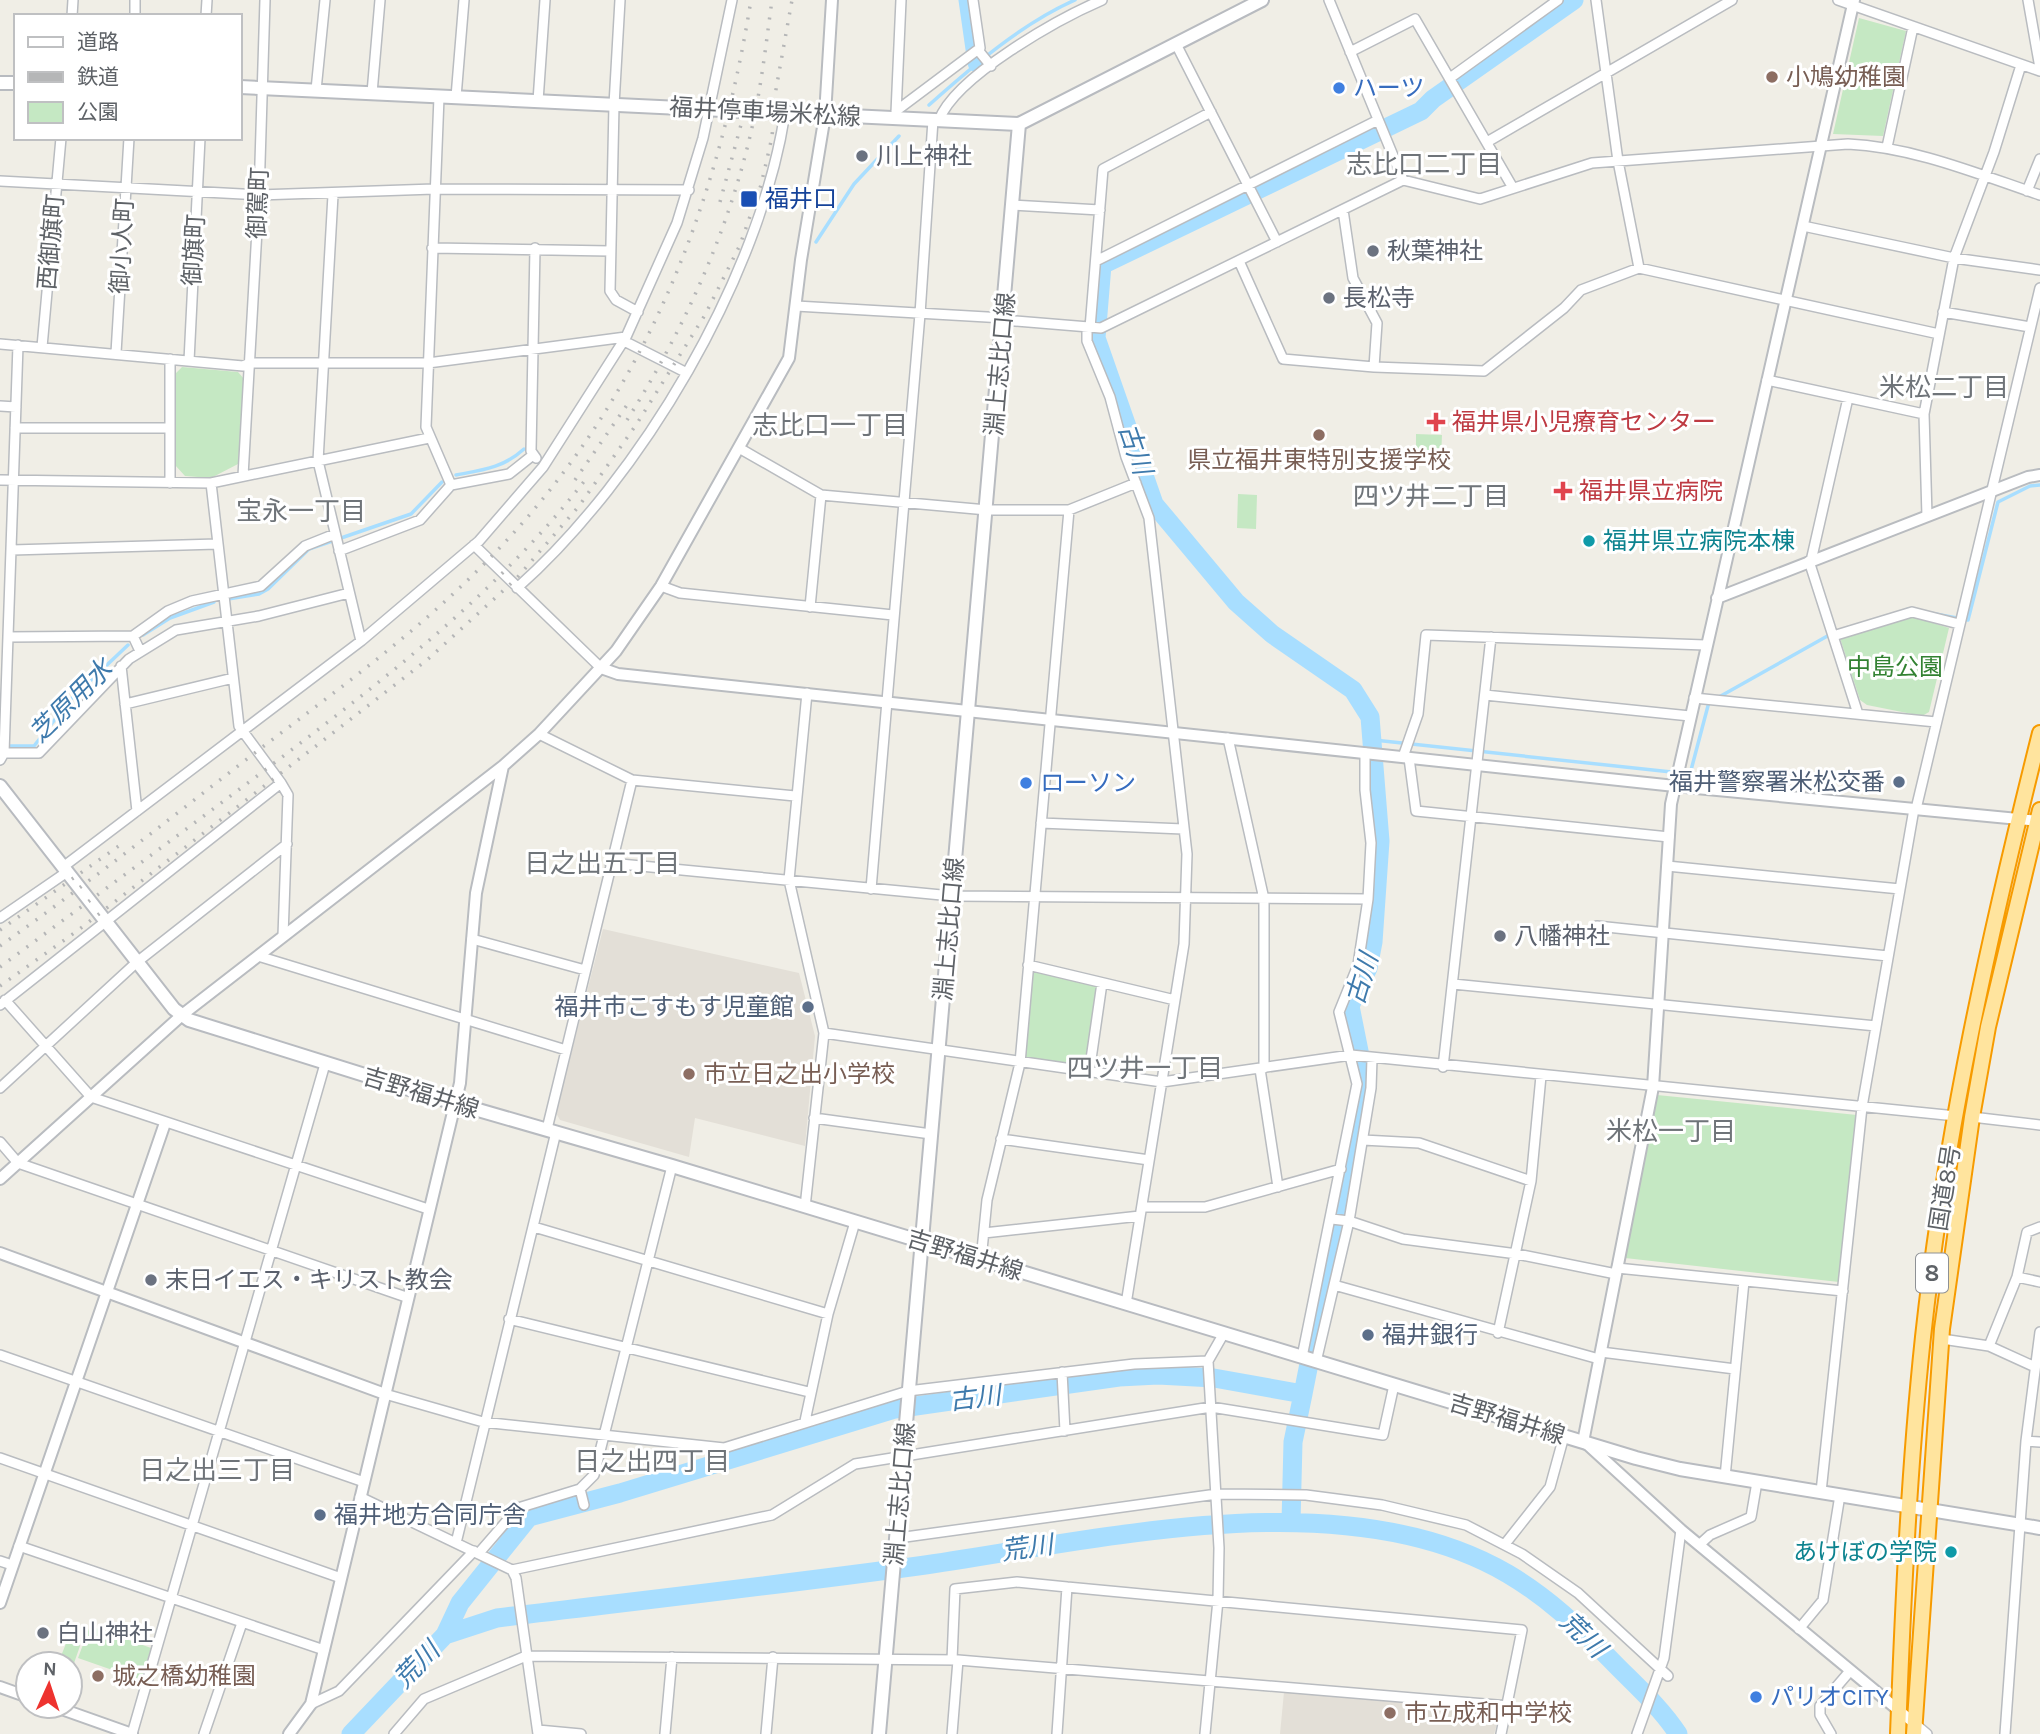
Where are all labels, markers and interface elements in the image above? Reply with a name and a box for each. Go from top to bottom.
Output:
legend [14,14,242,140]
text: 道路 [77,30,119,54]
place label: 小鳩幼稚園 [1786,63,1906,91]
text: 鉄道 [77,65,119,89]
marker: 小鳩幼稚園 [1764,69,1780,85]
place label: ハーツ [1353,74,1425,102]
marker: ハーツ [1331,80,1347,96]
street label: 福井停車場米松線 [668,93,862,131]
text: 公園 [77,100,119,124]
place label: 川上神社 [876,142,972,170]
marker: 川上神社 [854,148,870,164]
district label: 志比口二丁目 [1346,149,1502,180]
street label: 御駕町 [243,167,273,239]
place label: 福井口 [765,185,837,213]
marker: 福井口 [739,189,759,209]
street label: 西御旗町 [33,193,69,291]
street label: 御小人町 [106,197,138,295]
street label: 御旗町 [178,213,210,287]
place label: 秋葉神社 [1387,237,1483,265]
marker: 秋葉神社 [1365,243,1381,259]
place label: 長松寺 [1343,284,1415,312]
marker: 長松寺 [1321,290,1337,306]
street label: 淵上志比口線 [980,291,1020,437]
district label: 米松二丁目 [1879,372,2009,403]
place label: 福井県小児療育センター [1452,408,1716,436]
district label: 志比口一丁目 [752,410,908,441]
marker: 福井県小児療育センター [1426,412,1446,432]
water label: 古川 [1112,419,1159,481]
marker: 県立福井東特別支援学校 [1311,427,1327,443]
place label: 県立福井東特別支援学校 [1187,446,1451,474]
place label: 福井県立病院 [1579,477,1723,505]
district label: 四ツ井二丁目 [1353,481,1509,512]
marker: 福井県立病院 [1553,481,1573,501]
district label: 宝永一丁目 [236,496,366,527]
place label: 福井県立病院本棟 [1603,527,1795,555]
marker: 福井県立病院本棟 [1581,533,1597,549]
water label: 芝原用水 [23,651,121,749]
park label: 中島公園 [1847,653,1943,681]
place label: 福井警察署米松交番 [1669,768,1885,796]
place label: ローソン [1040,769,1136,797]
marker: 福井警察署米松交番 [1891,774,1907,790]
marker: ローソン [1018,775,1034,791]
district label: 日之出五丁目 [524,848,680,879]
street label: 淵上志比口線 [929,856,969,1002]
place label: 八幡神社 [1514,922,1610,950]
marker: 八幡神社 [1492,928,1508,944]
water label: 古川 [1340,947,1385,1008]
place label: 福井市こすもす児童館 [554,993,794,1021]
marker: 福井市こすもす児童館 [800,999,816,1015]
district label: 四ツ井一丁目 [1067,1053,1223,1084]
place label: 市立日之出小学校 [703,1060,895,1088]
street label: 吉野福井線 [360,1062,482,1124]
marker: 市立日之出小学校 [681,1066,697,1082]
district label: 米松一丁目 [1606,1116,1736,1147]
street label: 国道8号 [1924,1143,1966,1233]
street label: 吉野福井線 [904,1224,1026,1286]
road number: 8 [1916,1254,1948,1292]
place label: 末日イエス・キリスト教会 [165,1266,453,1294]
marker: 末日イエス・キリスト教会 [143,1272,159,1288]
place label: 福井銀行 [1382,1321,1478,1349]
marker: 福井銀行 [1360,1327,1376,1343]
water label: 古川 [947,1379,1006,1417]
street label: 吉野福井線 [1446,1388,1568,1450]
street label: 淵上志比口線 [880,1421,920,1567]
district label: 日之出四丁目 [574,1446,730,1477]
district label: 日之出三丁目 [139,1455,295,1486]
place label: 福井地方合同庁舎 [334,1501,526,1529]
marker: 福井地方合同庁舎 [312,1507,328,1523]
water label: 荒川 [999,1529,1058,1567]
place label: あけぼの学院 [1793,1538,1937,1566]
marker: あけぼの学院 [1943,1544,1959,1560]
water label: 荒川 [1554,1606,1615,1666]
place label: 白山神社 [57,1619,153,1647]
marker: 白山神社 [35,1625,51,1641]
water label: 荒川 [388,1633,448,1694]
north arrow [14,1650,84,1720]
text: N [42,1658,57,1680]
place label: 城之橋幼稚園 [112,1662,256,1690]
marker: 城之橋幼稚園 [90,1668,106,1684]
place label: パリオCITY [1770,1683,1889,1711]
marker: パリオCITY [1748,1689,1764,1705]
place label: 市立成和中学校 [1404,1699,1572,1727]
marker: 市立成和中学校 [1382,1705,1398,1721]

